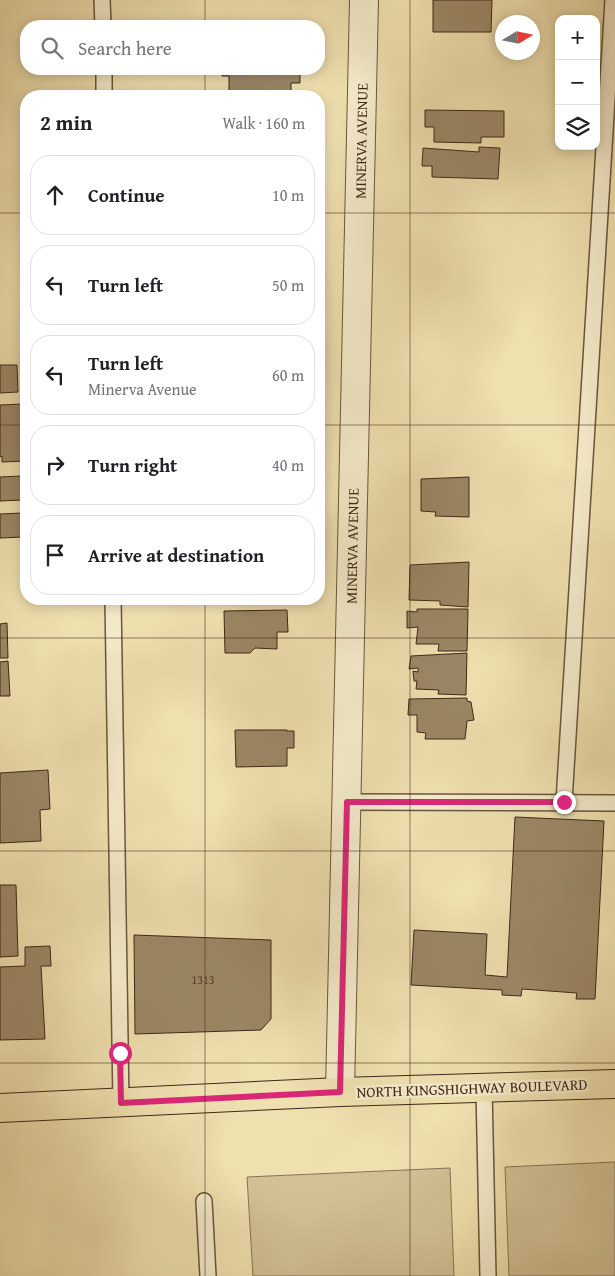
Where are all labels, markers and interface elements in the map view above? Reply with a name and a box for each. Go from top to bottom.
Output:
north arrow [495,15,540,60]
map controls [555,15,600,150]
button: + [555,15,600,60]
search box [20,20,325,75]
icon: search [38,34,66,62]
text: Search here [78,34,172,62]
button: − [555,60,600,105]
street label: MINERVA AVENUE [349,83,373,199]
button: layers [555,105,600,150]
text: 2 min [40,107,92,138]
text: Walk · 160 m [222,111,305,135]
icon: ahead [41,181,69,209]
text: Continue [88,181,165,209]
text: 10 m [272,183,304,207]
icon: left [41,271,69,299]
text: Turn left [88,271,163,299]
text: 50 m [272,273,304,297]
text: Turn left [88,349,163,377]
icon: left [41,361,69,389]
text: 60 m [272,363,304,387]
text: Minerva Avenue [88,377,197,401]
icon: right [41,451,69,479]
text: Turn right [88,451,177,479]
text: 40 m [272,453,304,477]
street label: MINERVA AVENUE [340,488,364,604]
icon: arrive [41,541,69,569]
text: Arrive at destination [88,541,264,569]
route end [553,791,576,814]
house number: 1313 [191,971,215,988]
route start [109,1042,132,1065]
street label: NORTH KINGSHIGHWAY BOULEVARD [356,1073,588,1103]

